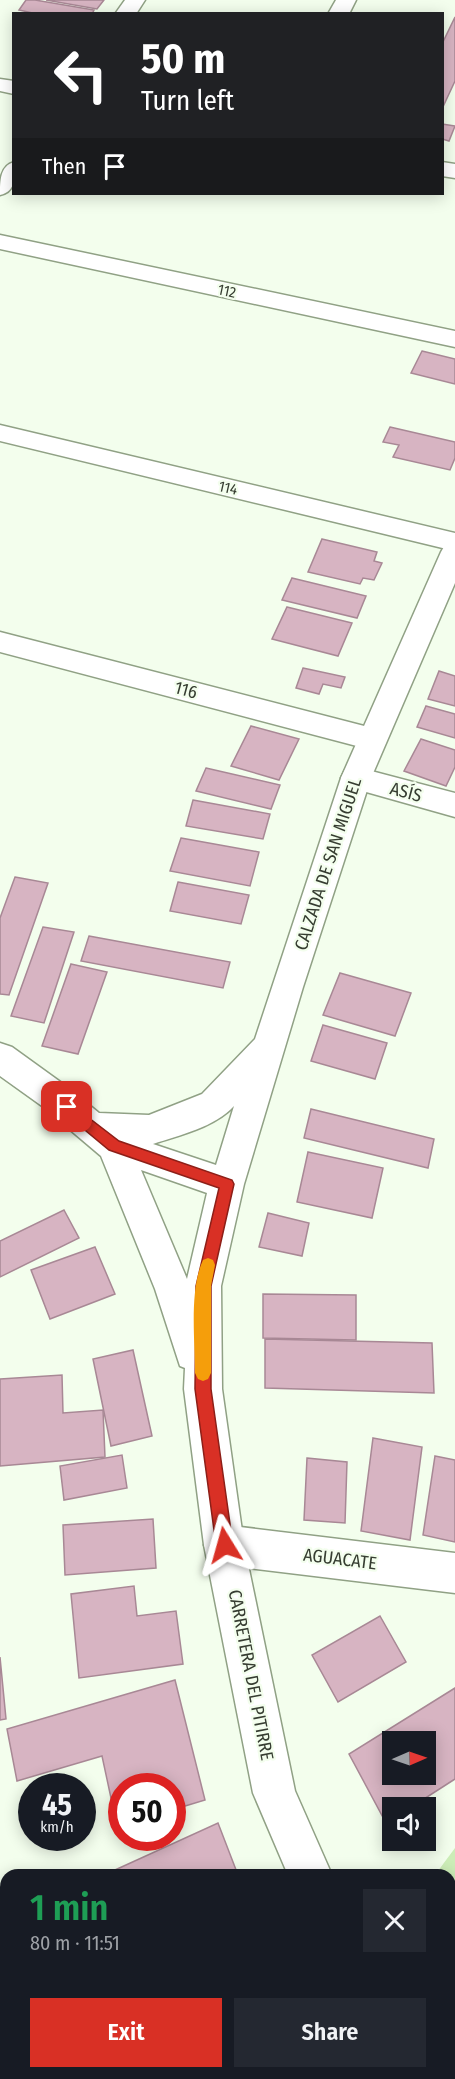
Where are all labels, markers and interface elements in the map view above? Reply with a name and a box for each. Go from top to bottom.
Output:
text: 50 m [141,34,225,84]
icon: left [42,36,120,114]
text: Turn left [141,85,234,117]
icon: arrive [98,150,131,183]
text: Then [42,153,86,180]
street label: 112 [216,280,238,302]
street label: 114 [217,477,239,499]
street label: 116 [172,676,200,704]
street label: CALZADA DE SAN MIGUEL [290,775,366,953]
street label: ASÍS [388,776,425,807]
pin [41,1081,92,1132]
icon: arrive [50,1090,83,1123]
position arrow [193,1513,257,1577]
street label: AGUACATE [302,1544,378,1574]
street label: CARRETERA DEL PITIRRE [224,1588,278,1762]
north arrow [382,1731,436,1785]
map controls [382,1731,436,1851]
speed limit sign: 50 [108,1773,186,1851]
text: 45 [42,1787,72,1823]
button: sound [382,1797,436,1851]
text: km/h [40,1818,74,1836]
text: 1 min [30,1886,108,1930]
button: close [363,1889,426,1952]
text: 80 m · 11:51 [30,1931,120,1955]
button: Exit [30,1998,222,2067]
button: Share [234,1998,426,2067]

